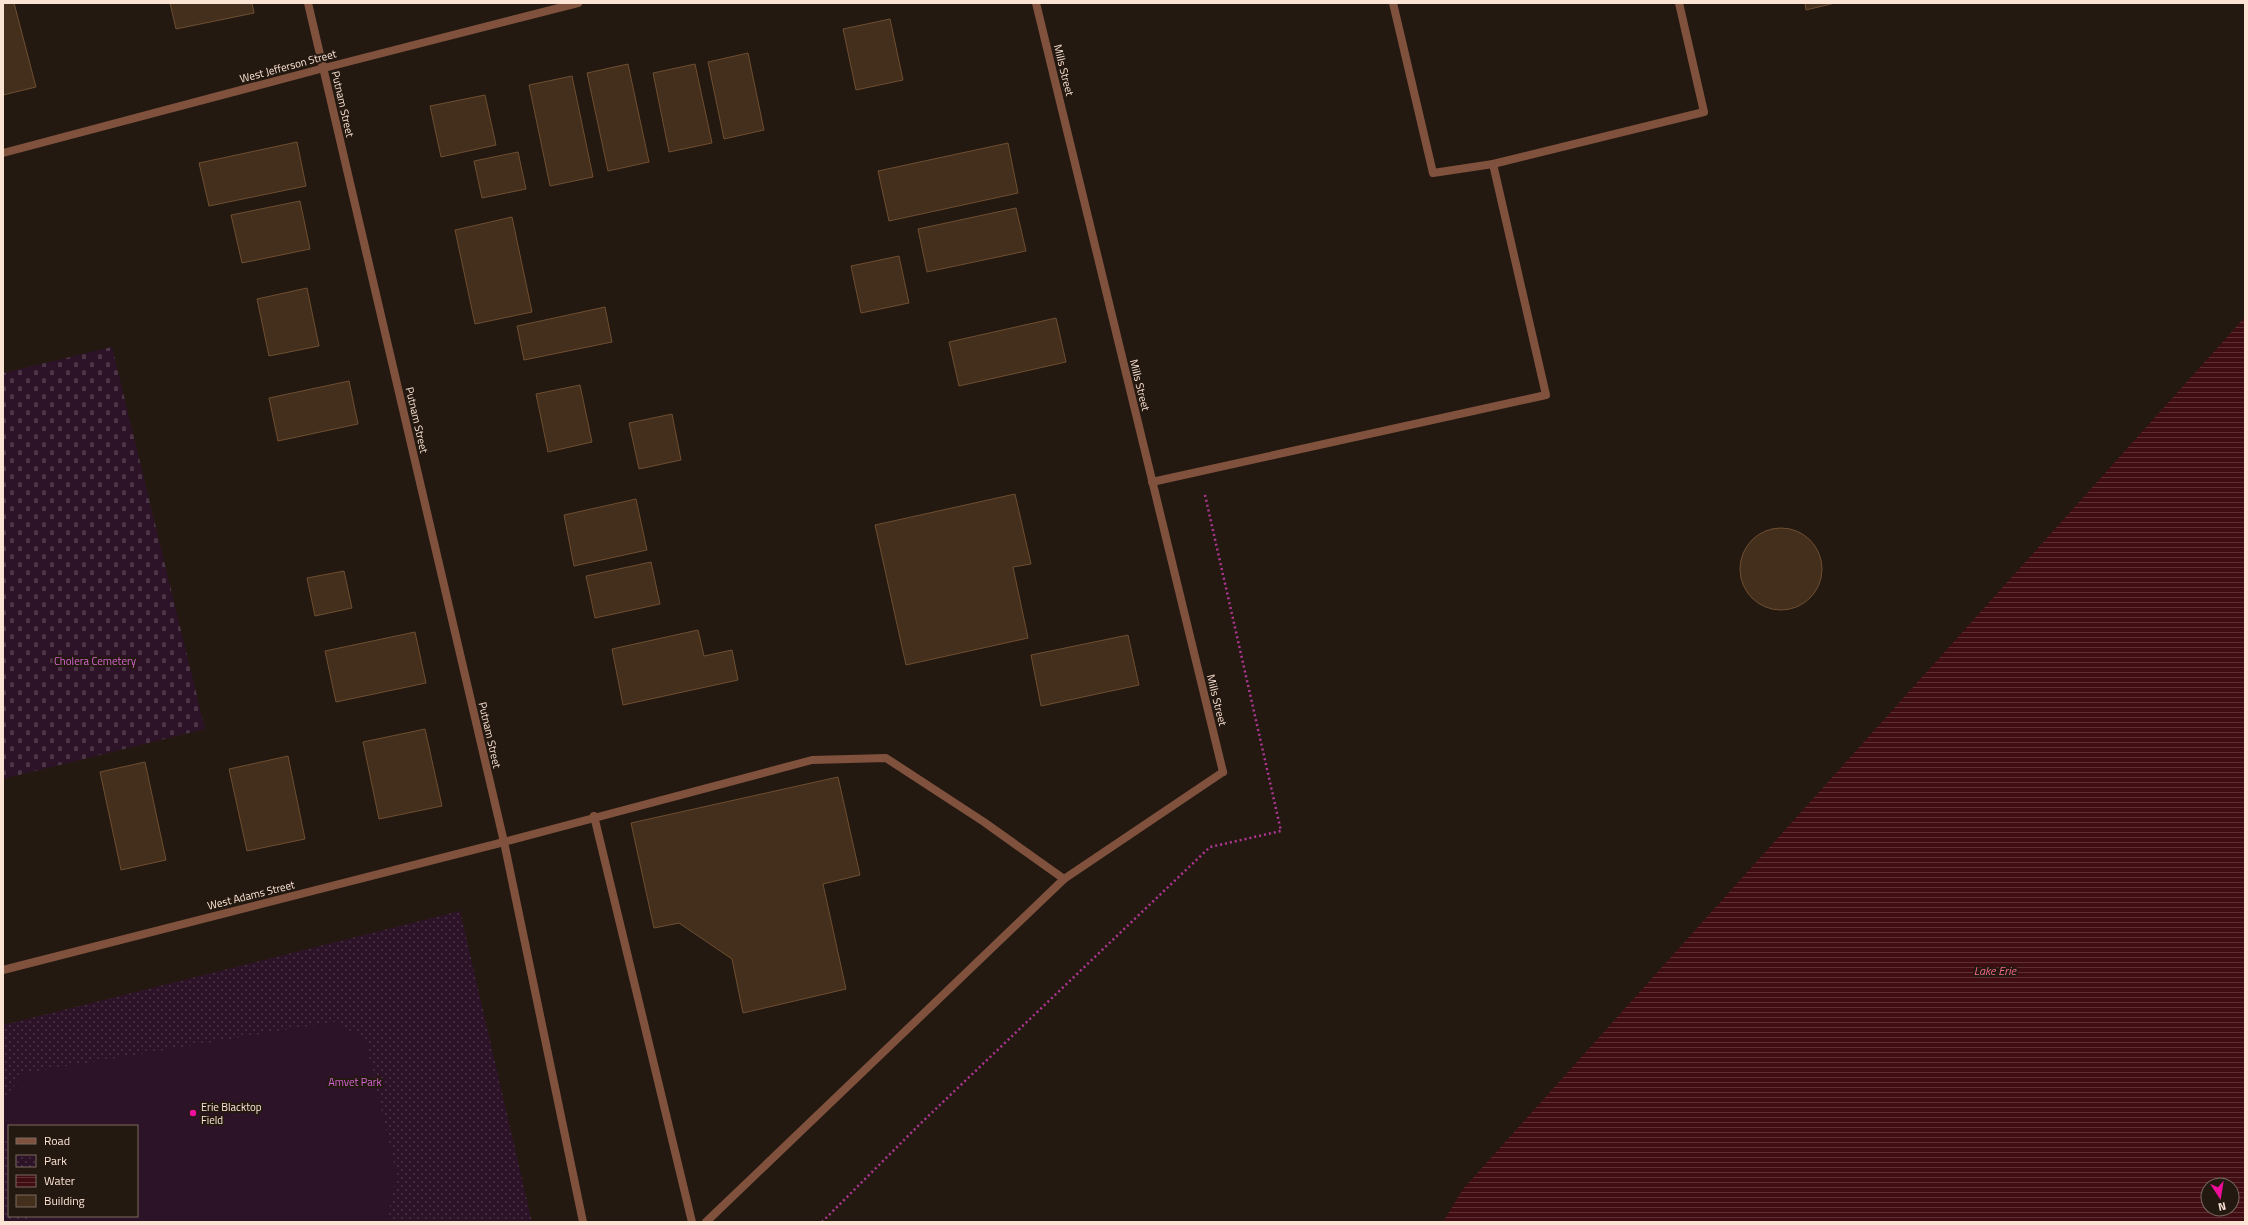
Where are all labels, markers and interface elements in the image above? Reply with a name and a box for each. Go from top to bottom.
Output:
street label: Mills Street [1050,43,1078,98]
street label: West Jefferson Street [238,45,338,87]
street label: Putnam Street [328,69,358,139]
street label: Mills Street [1126,358,1154,413]
street label: Putnam Street [402,385,432,455]
park label: Cholera Cemetery [54,653,137,669]
street label: Mills Street [1203,673,1231,728]
street label: Putnam Street [475,700,505,770]
street label: West Adams Street [206,876,296,914]
water label: Lake Erie [1974,961,2018,980]
park label: Amvet Park [328,1074,383,1090]
place label: Erie Blacktop Field [201,1099,262,1128]
marker: Erie Blacktop Field [188,1108,198,1118]
legend [8,1125,138,1217]
text: Road [44,1131,70,1150]
text: Park [44,1151,67,1170]
text: Water [44,1171,75,1190]
north arrow [2200,1177,2240,1217]
text: Building [44,1191,85,1210]
text: N [2217,1198,2227,1215]

